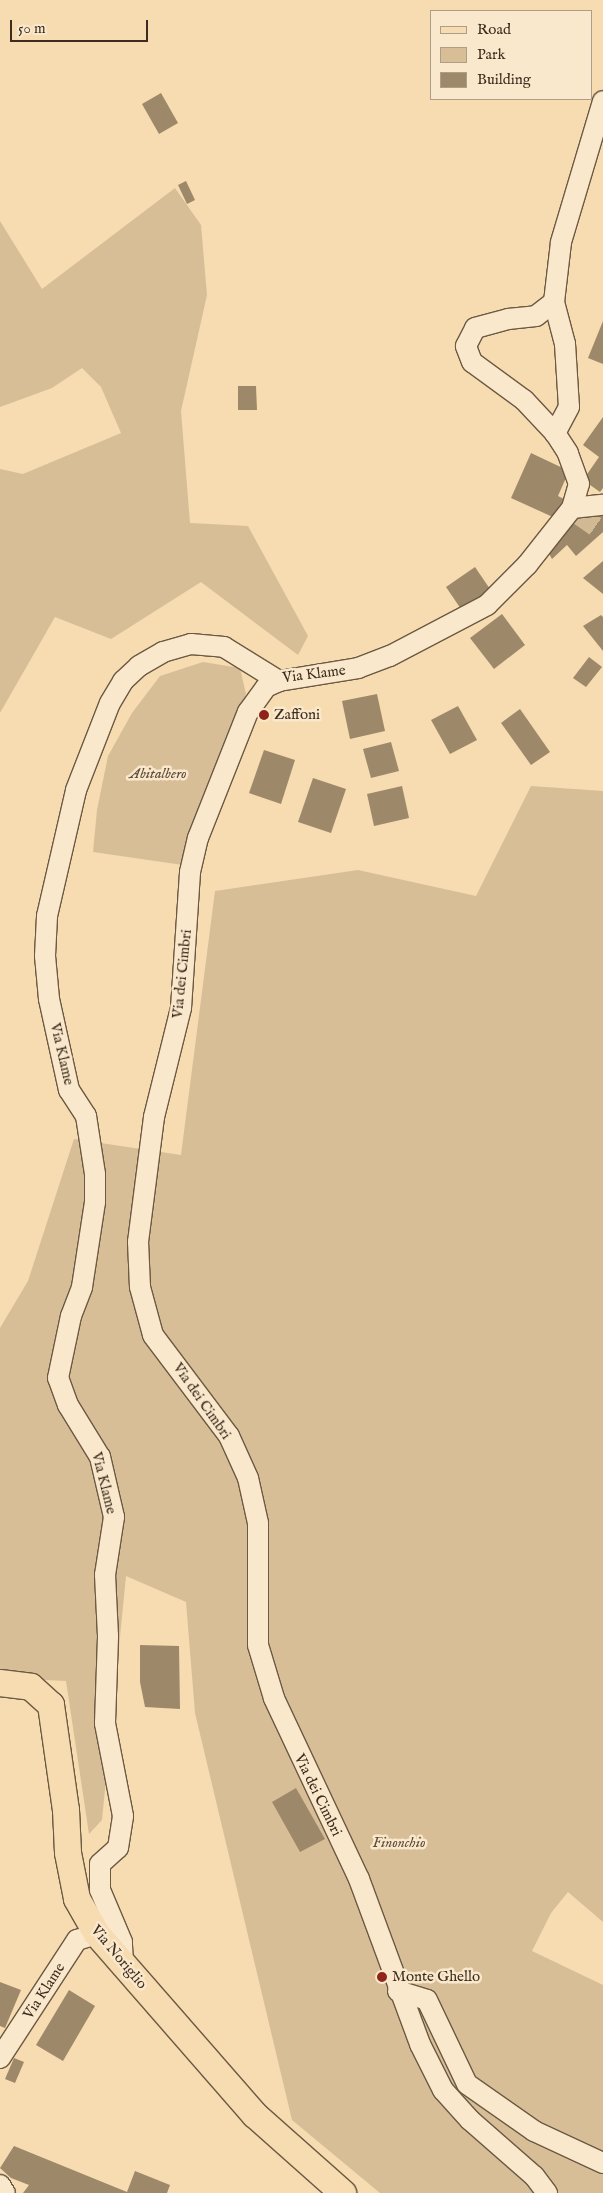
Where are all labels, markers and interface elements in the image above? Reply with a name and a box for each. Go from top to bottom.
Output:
scale bar [12,10,150,42]
legend [430,10,593,100]
text: 50 m [18,19,46,38]
text: Road [477,20,511,39]
text: Park [477,45,506,64]
text: Building [477,70,531,89]
street label: Via Klame [281,661,347,687]
place label: Zaffoni [274,706,320,724]
marker: Zaffoni [258,709,270,721]
park label: Abitalbero [130,765,186,783]
street label: Via dei Cimbri [168,929,196,1019]
street label: Via Klame [46,1021,78,1087]
street label: Via dei Cimbri [169,1359,235,1443]
street label: Via Klame [88,1450,120,1516]
street label: Via dei Cimbri [290,1751,346,1839]
park label: Finonchio [373,1834,425,1852]
street label: Via Noriglio [87,1921,151,1993]
street label: Via Klame [19,1959,69,2023]
place label: Monte Ghello [392,1968,480,1986]
marker: Monte Ghello [376,1971,388,1983]

